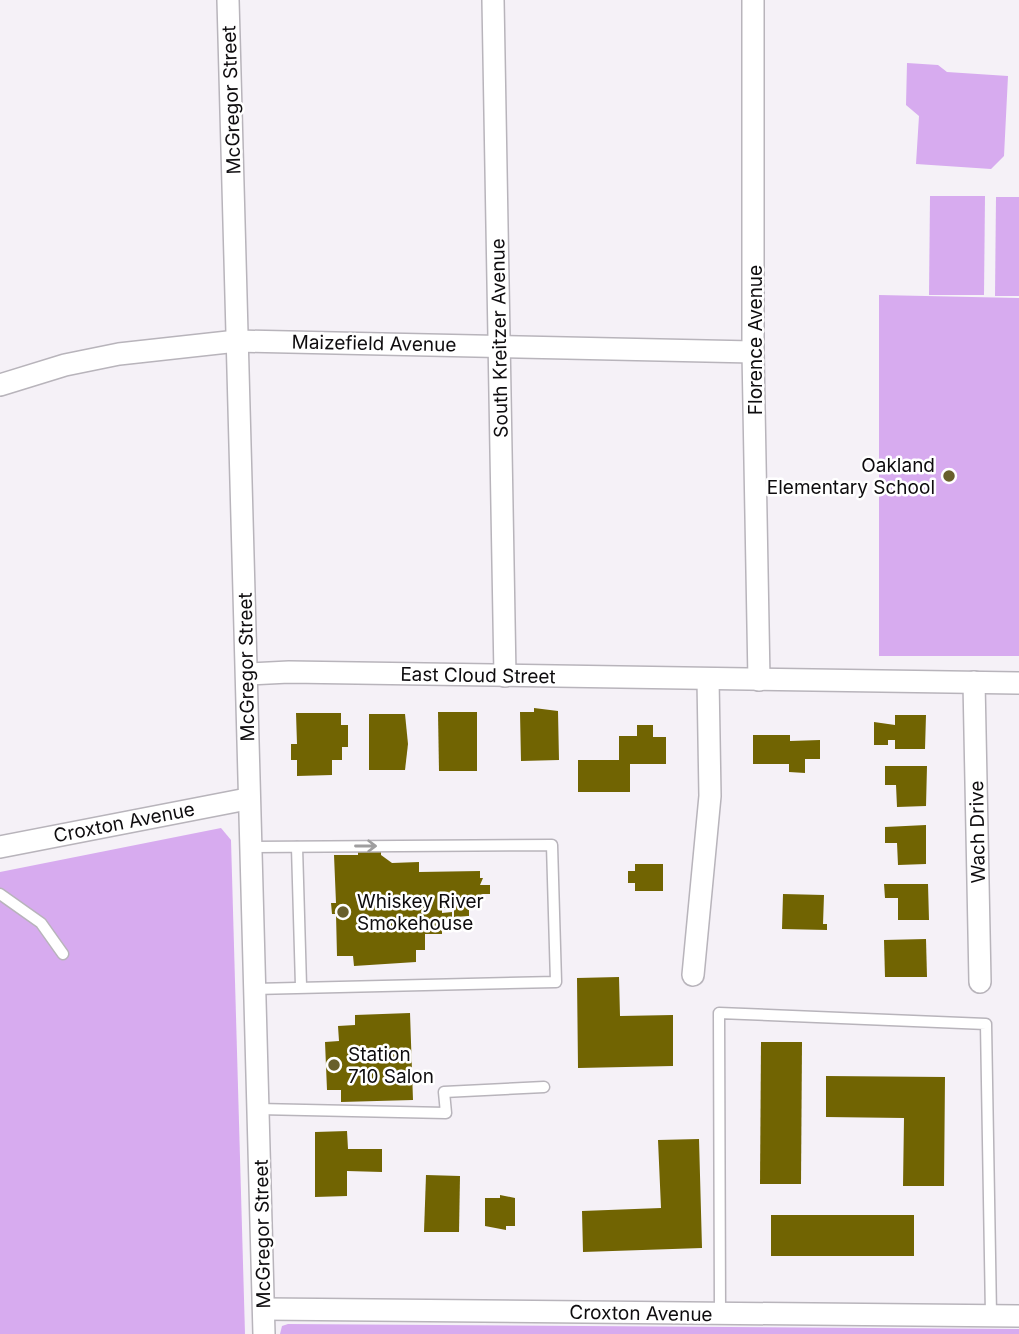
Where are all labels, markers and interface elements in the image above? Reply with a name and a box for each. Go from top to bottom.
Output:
street label: McGregor Street [217,25,246,175]
street label: South Kreitzer Avenue [486,238,513,438]
street label: Florence Avenue [744,265,767,415]
street label: Maizefield Avenue [291,331,457,356]
place label: Oakland Elementary School [767,454,935,499]
marker: Oakland Elementary School [941,468,957,484]
street label: McGregor Street [234,592,259,742]
street label: East Cloud Street [400,663,556,688]
street label: Wach Drive [965,780,990,884]
street label: Croxton Avenue [52,798,197,847]
one-way arrow [354,839,377,853]
place label: Whiskey River Smokehouse [357,890,484,935]
marker: Whiskey River Smokehouse [335,904,351,920]
place label: Station 710 Salon [348,1043,434,1088]
marker: Station 710 Salon [326,1057,342,1073]
street label: McGregor Street [250,1159,275,1309]
street label: Croxton Avenue [569,1301,713,1326]

